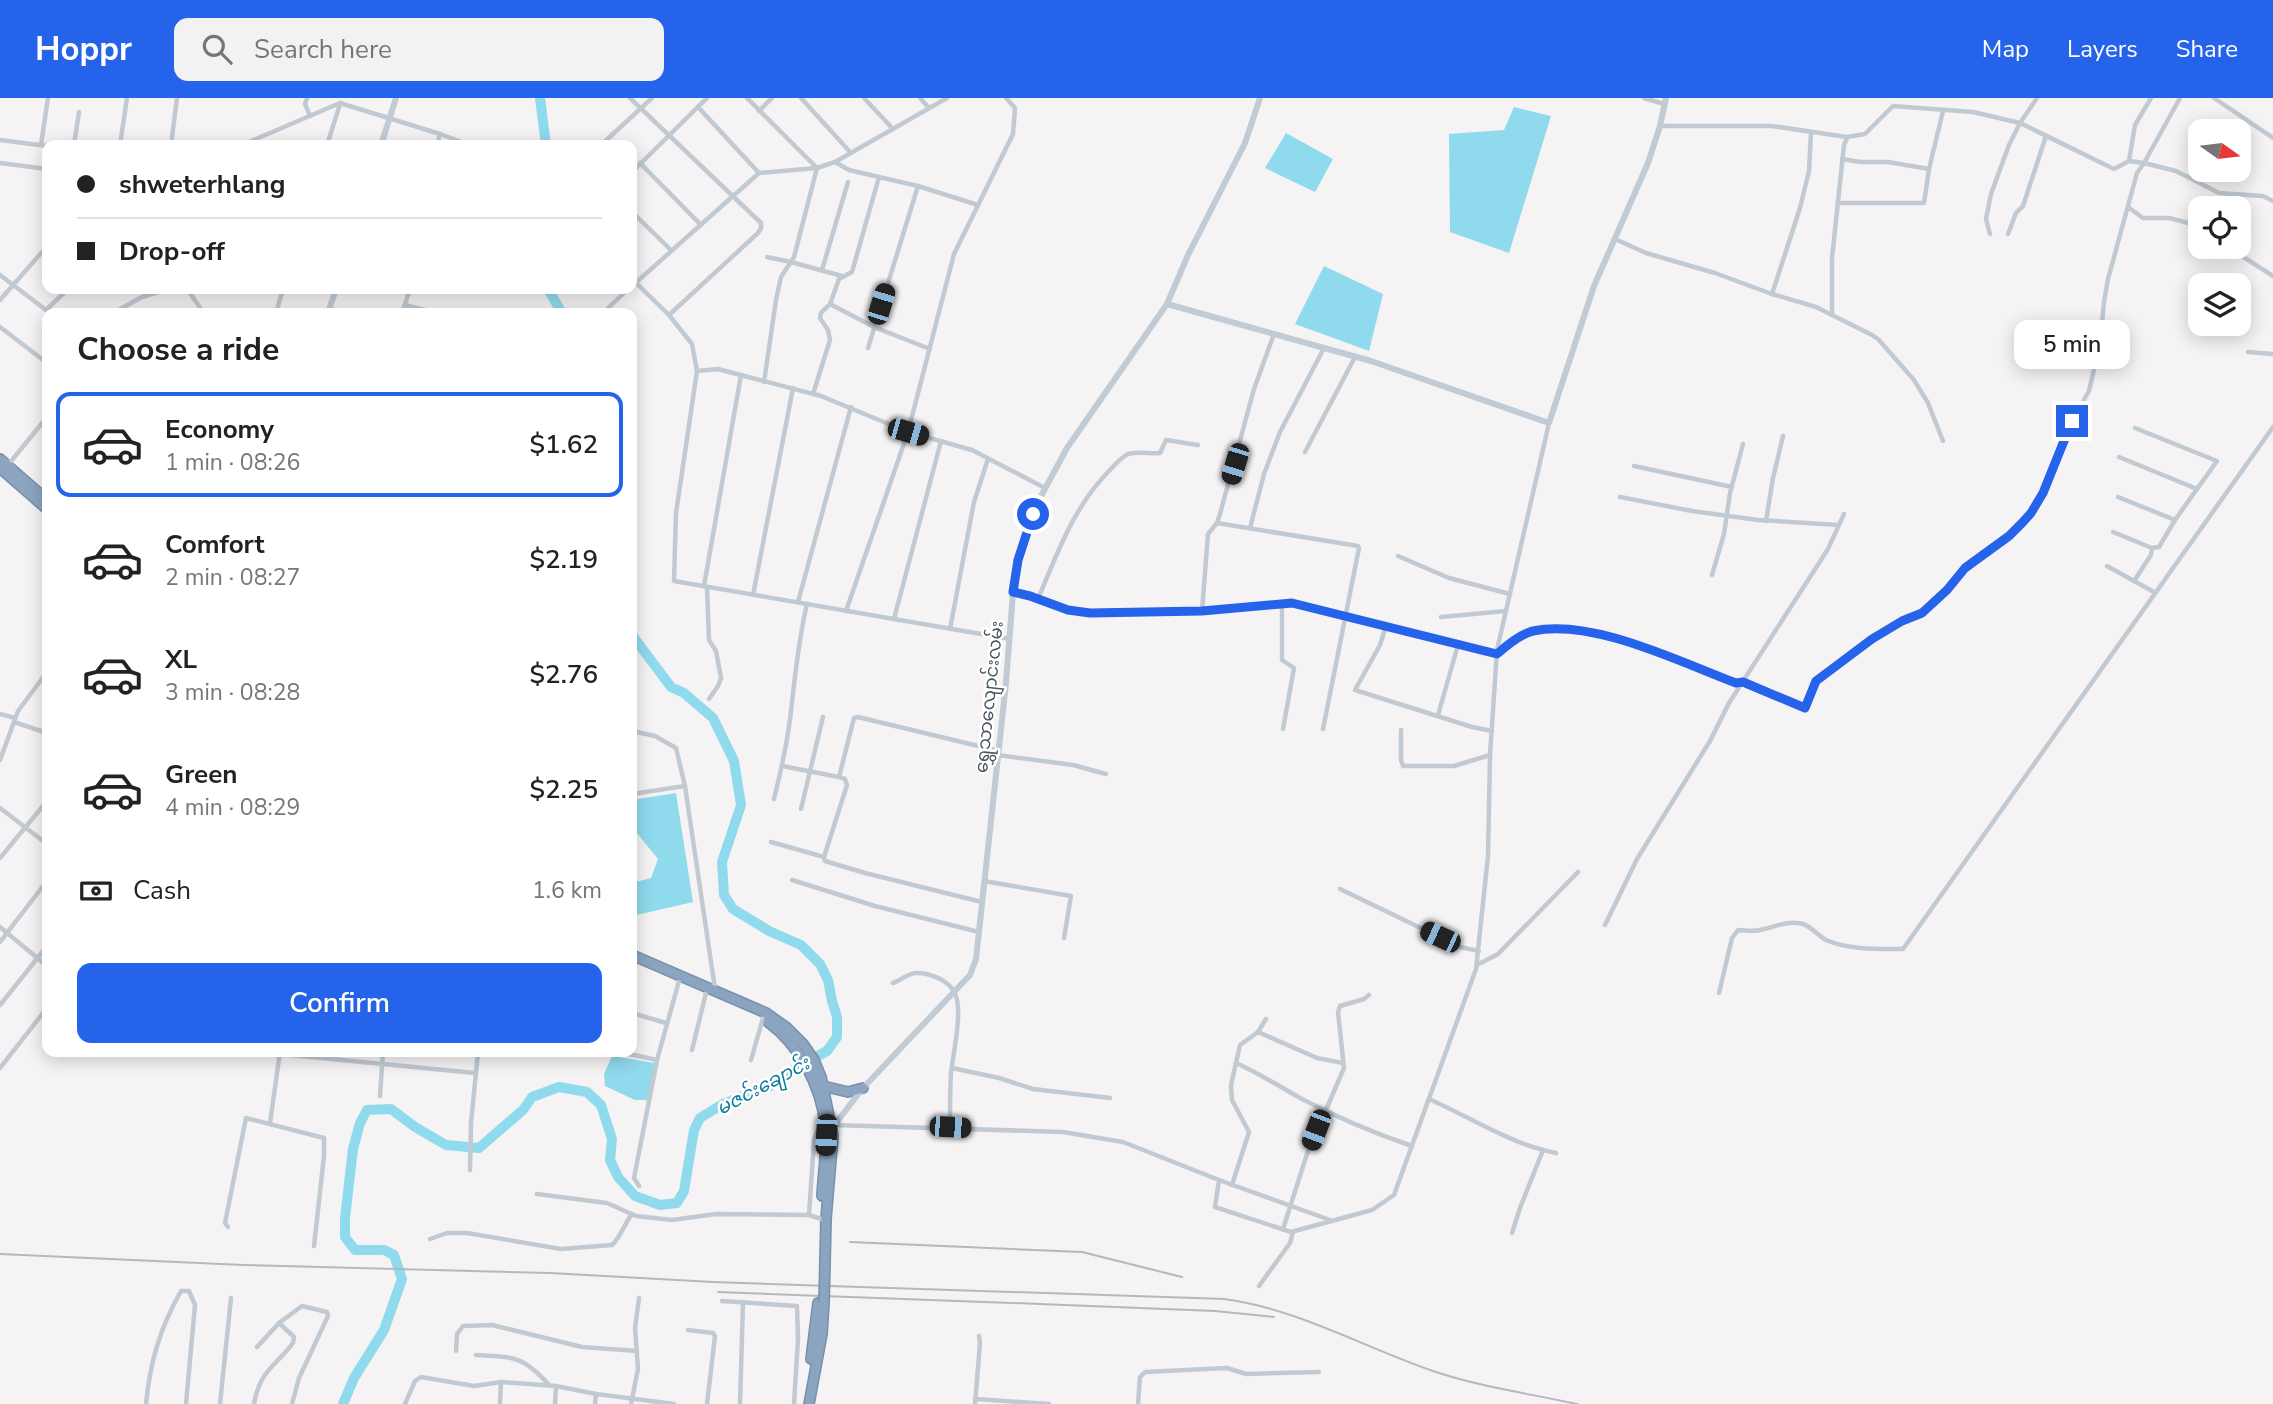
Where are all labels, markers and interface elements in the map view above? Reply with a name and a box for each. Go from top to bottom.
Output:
search box [174,18,664,81]
text: Hoppr [35,27,132,72]
icon: search [198,30,236,68]
text: Search here [254,32,392,67]
text: Map [1982,33,2029,65]
text: Layers [2067,33,2138,65]
text: Share [2176,33,2238,65]
north arrow [2188,119,2250,182]
map controls [2188,119,2251,336]
text: shweterhlang [119,167,286,202]
button: locate [2188,196,2251,259]
text: Drop-off [119,234,225,269]
button: layers [2188,273,2251,336]
car [865,281,898,327]
callout: 5 min [2014,320,2130,368]
text: Choose a ride [77,328,279,371]
text: 5 min [2043,329,2101,360]
route end [2056,405,2088,437]
text: Economy [165,412,274,447]
icon: car [81,413,144,476]
car [885,416,932,448]
text: $1.62 [529,427,598,462]
car [1219,441,1252,487]
text: 1 min · 08:26 [165,447,300,478]
route start [1017,498,1049,530]
text: Comfort [165,527,265,562]
icon: car [81,528,144,591]
text: $2.19 [529,542,598,577]
text: 2 min · 08:27 [165,562,300,593]
street label: ရွှေသာလျောင်းလမ်း [968,620,1012,775]
text: XL [165,642,197,677]
icon: car [81,643,144,706]
text: $2.76 [529,657,598,692]
text: 3 min · 08:28 [165,677,300,708]
text: Green [165,757,238,792]
icon: car [81,758,144,821]
text: $2.25 [529,772,598,807]
text: 4 min · 08:29 [165,792,300,823]
icon: cash [77,872,115,910]
text: Cash [133,873,191,908]
text: 1.6 km [532,875,602,906]
car [1417,919,1464,955]
button: Confirm [77,963,602,1043]
water label: မဇင်းချောင်း [711,1049,816,1123]
car [1299,1107,1334,1153]
car [815,1113,838,1157]
car [929,1115,972,1139]

